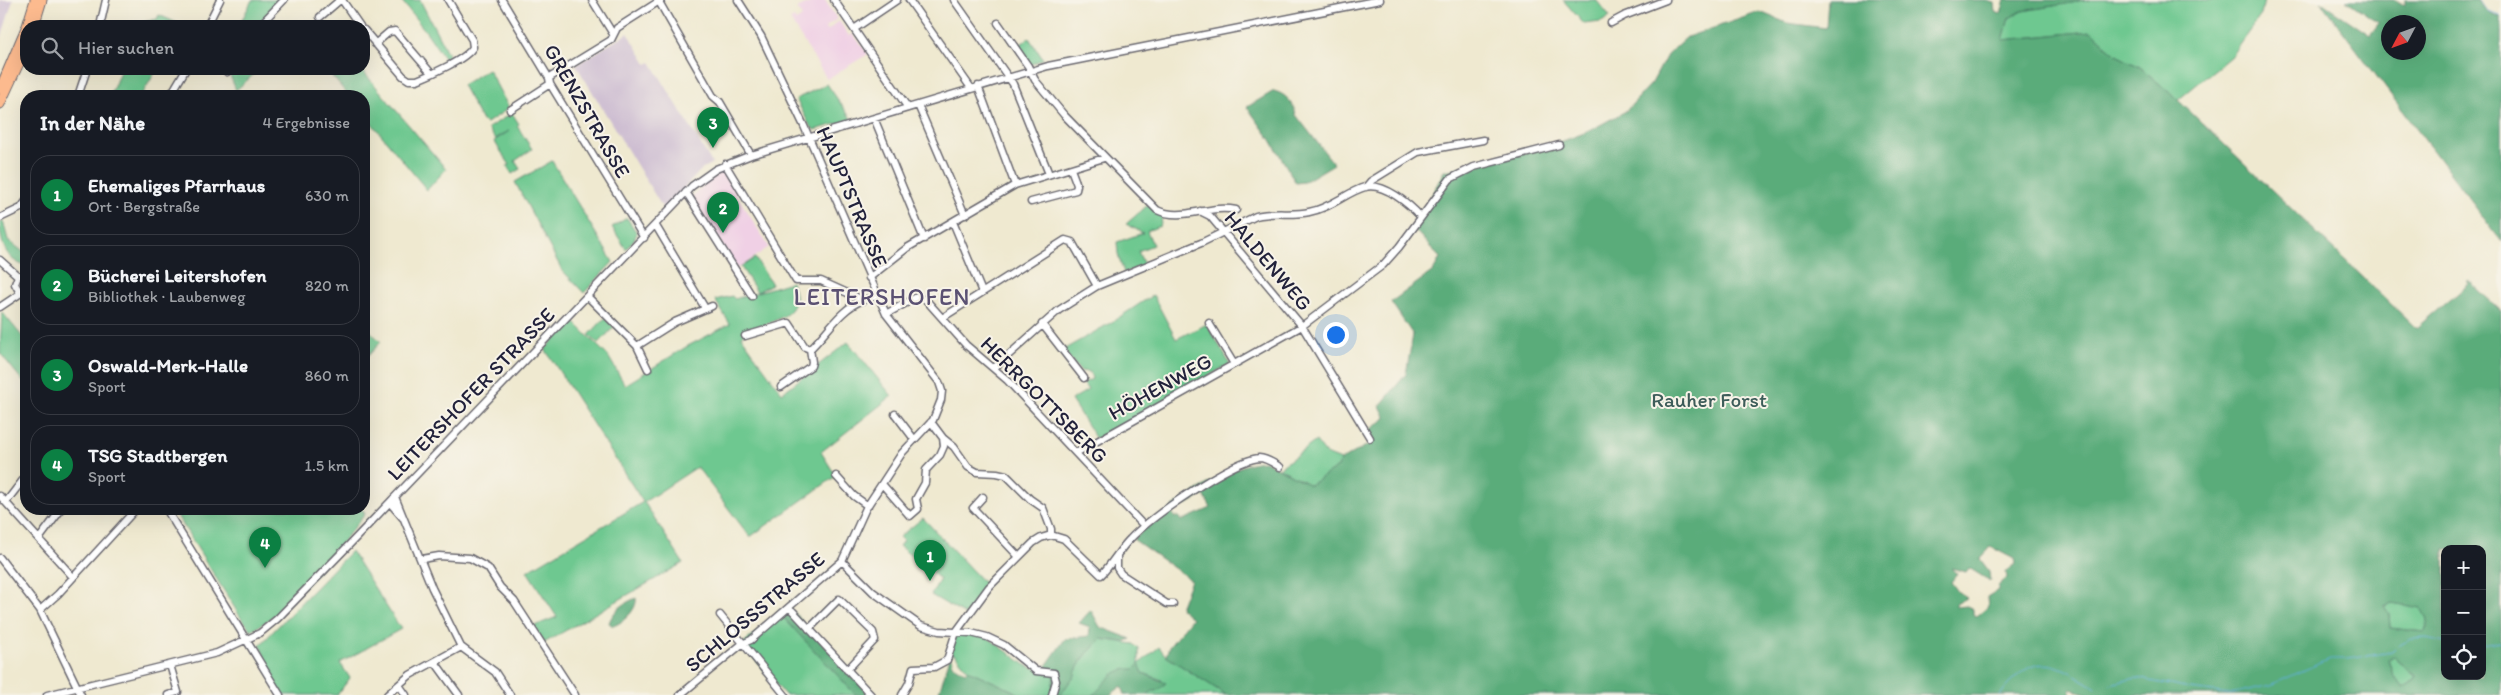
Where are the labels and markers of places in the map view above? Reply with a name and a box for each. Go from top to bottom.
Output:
pin: 3 [697,107,729,148]
pin: 2 [707,192,739,233]
pin: 4 [249,527,281,568]
pin: 1 [914,540,946,581]

